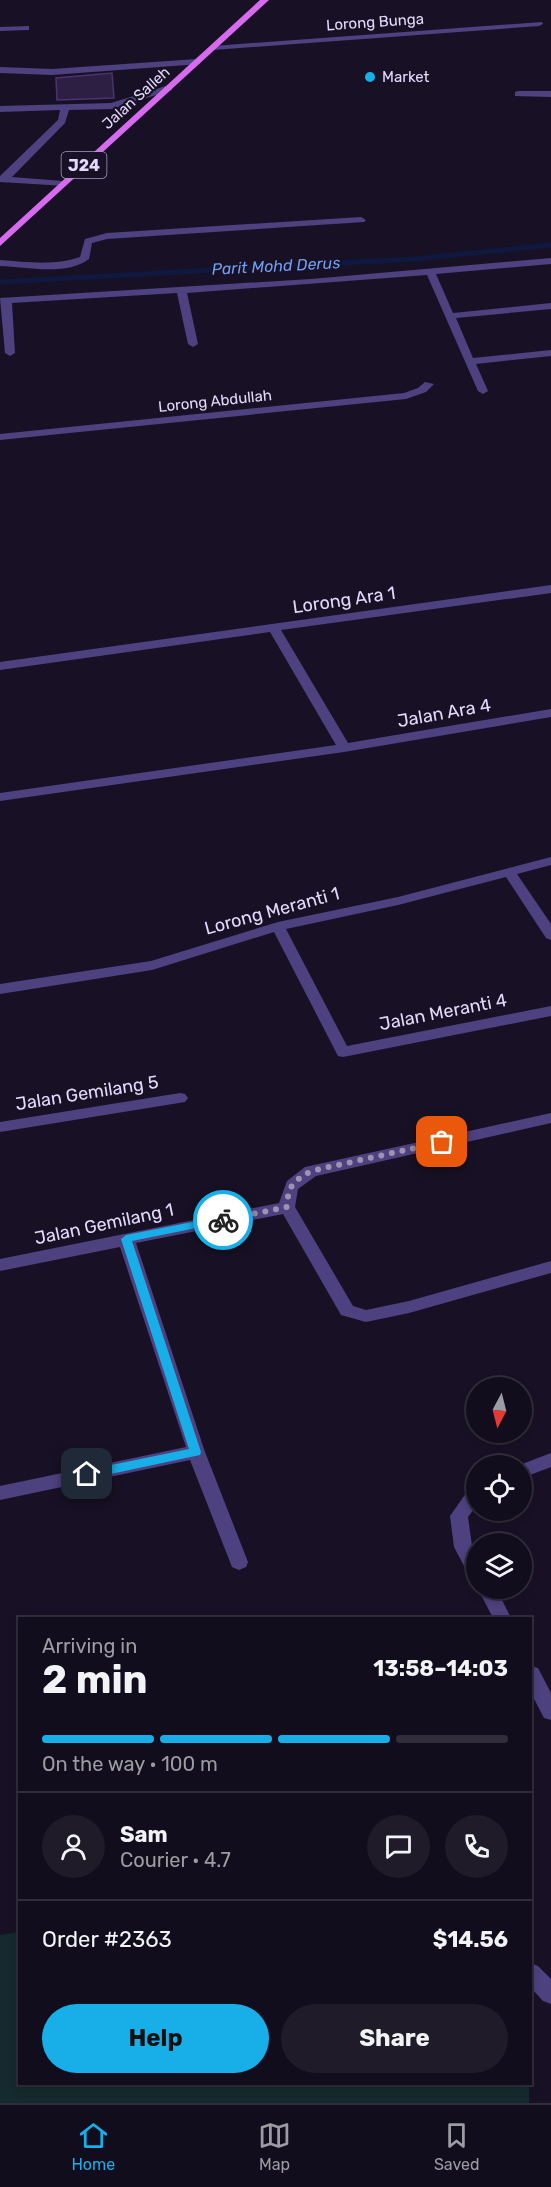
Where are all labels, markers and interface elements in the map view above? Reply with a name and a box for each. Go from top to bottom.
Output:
street label: Lorong Bunga [325,10,425,34]
street label: Jalan Salleh [98,63,174,133]
place label: Market [382,68,430,86]
marker: Market [363,70,377,84]
road number: J24 [62,152,106,178]
water label: Parit Mohd Derus [211,253,341,279]
street label: Lorong Abdullah [157,386,273,416]
street label: Lorong Ara 1 [291,582,397,618]
street label: Jalan Ara 4 [395,694,493,732]
street label: Lorong Meranti 1 [202,882,342,940]
street label: Jalan Meranti 4 [377,989,509,1035]
street label: Jalan Gemilang 5 [14,1071,160,1115]
pin [416,1116,467,1167]
icon: bag [425,1125,458,1158]
courier [193,1190,253,1250]
street label: Jalan Gemilang 1 [32,1199,176,1249]
icon: bike [207,1204,240,1237]
north arrow [466,1377,532,1443]
map controls [466,1377,532,1599]
pin [61,1448,112,1499]
button: locate [466,1455,532,1521]
icon: home [70,1457,103,1490]
button: layers [466,1533,532,1599]
text: Arriving in [42,1634,137,1658]
text: 13:58–14:03 [373,1655,508,1682]
text: 2 min [42,1657,148,1703]
text: On the way · 100 m [42,1752,218,1776]
button: person [42,1815,105,1878]
button: chat [367,1815,430,1878]
button: phone [445,1815,508,1878]
text: Sam [120,1821,168,1848]
text: Courier · 4.7 [120,1848,231,1872]
text: Order #2363 [42,1926,172,1953]
text: $14.56 [433,1926,508,1953]
button: Help [42,2004,269,2073]
button: Share [281,2004,508,2073]
tab: Home [71,2119,115,2174]
tab: Map [258,2119,291,2174]
tab: Saved [434,2119,480,2174]

